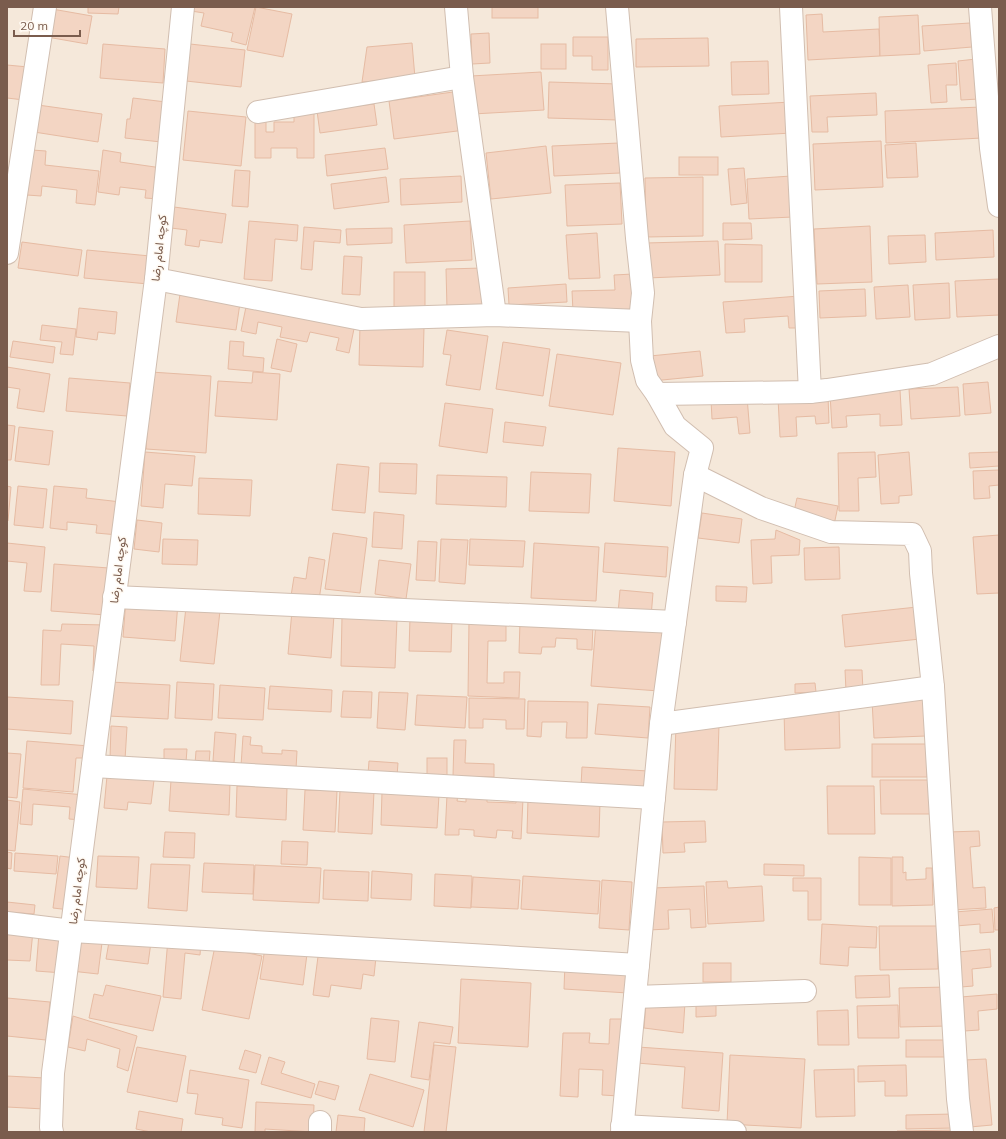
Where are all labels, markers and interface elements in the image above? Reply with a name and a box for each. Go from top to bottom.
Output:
scale bar [14,12,80,38]
text: 20 m [20,18,48,33]
street label: کوچه امام رضا [148,214,170,282]
street label: کوچه امام رضا [106,536,130,604]
street label: کوچه امام رضا [65,857,89,925]

